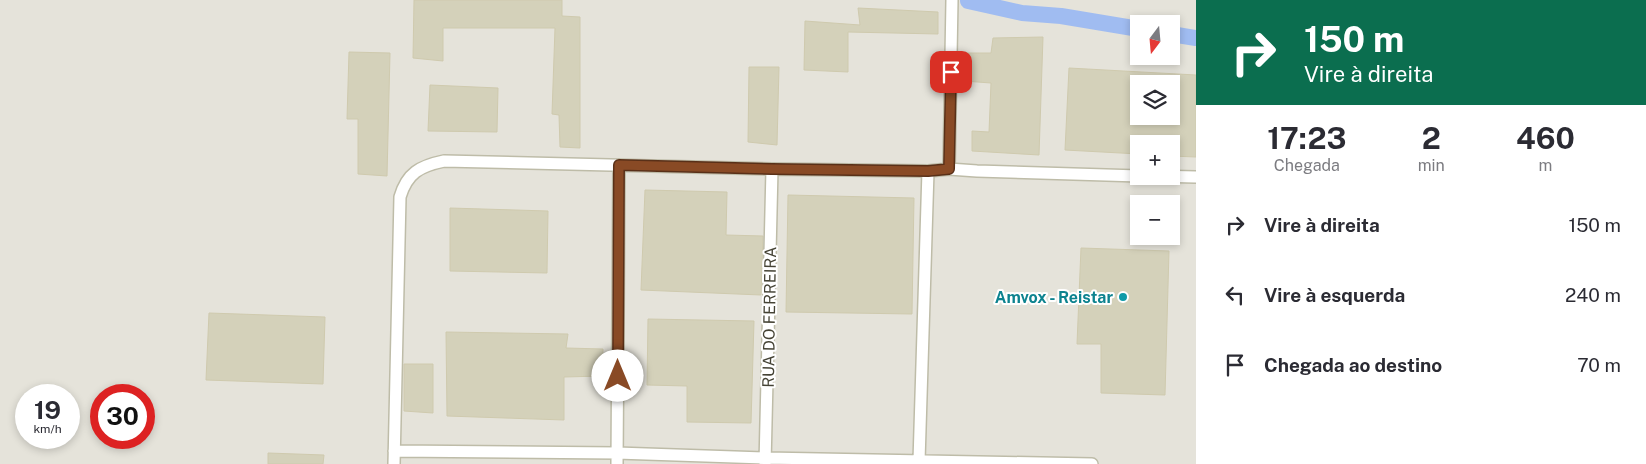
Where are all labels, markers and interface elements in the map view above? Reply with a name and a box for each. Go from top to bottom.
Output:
north arrow [1130,15,1180,65]
map controls [1130,15,1180,245]
text: 150 m [1304,19,1404,60]
icon: right [1221,20,1286,85]
pin [930,51,972,93]
icon: arrive [937,58,965,86]
text: Vire à direita [1304,61,1434,87]
button: layers [1130,75,1180,125]
text: 17:23 [1267,120,1347,156]
text: 2 [1422,120,1441,156]
text: 460 [1516,120,1575,156]
button: + [1130,135,1180,185]
text: Chegada [1274,156,1340,175]
text: min [1418,156,1445,175]
text: m [1538,156,1552,175]
button: − [1130,195,1180,245]
icon: right [1221,211,1249,239]
text: Vire à direita [1264,214,1380,236]
text: 150 m [1568,214,1621,236]
street label: RUA DO FERREIRA [759,246,780,388]
icon: left [1221,281,1249,309]
text: Vire à esquerda [1264,284,1405,306]
text: 240 m [1565,284,1621,306]
place label: Amvox - Reistar [995,288,1113,307]
marker: Amvox - Reistar [1117,291,1129,303]
position arrow [591,349,643,401]
icon: arrive [1221,351,1249,379]
text: Chegada ao destino [1264,354,1442,376]
text: 70 m [1577,354,1621,376]
speed limit sign: 30 [90,384,155,449]
text: 19 [34,395,61,425]
text: km/h [33,422,62,436]

